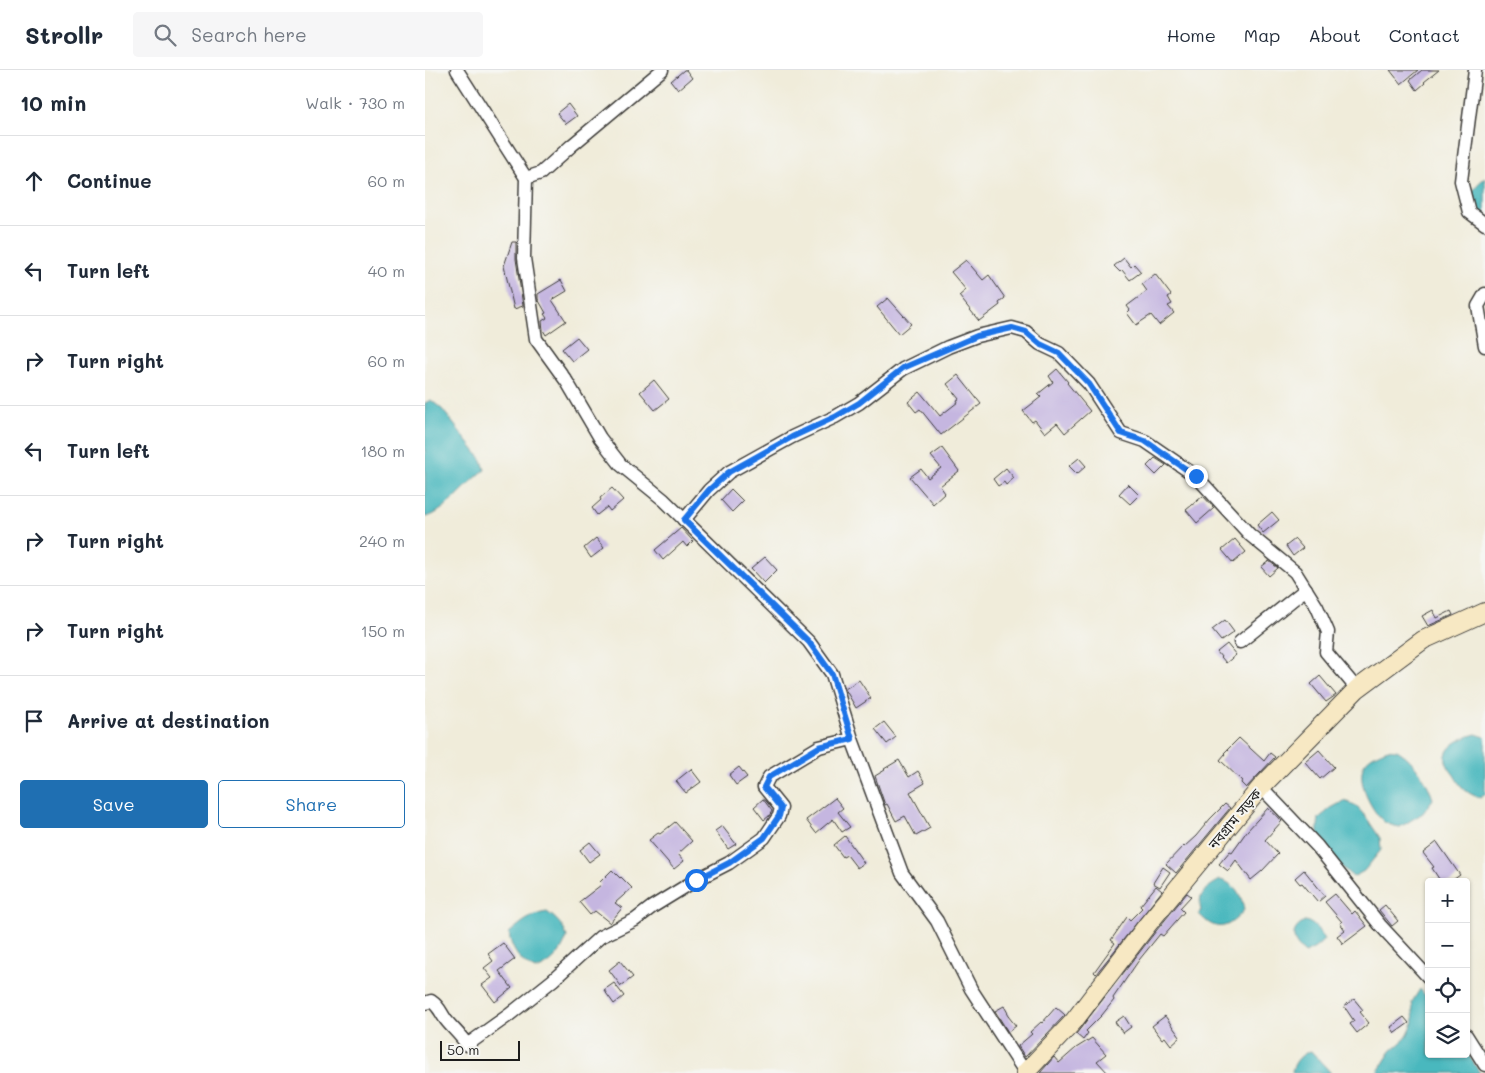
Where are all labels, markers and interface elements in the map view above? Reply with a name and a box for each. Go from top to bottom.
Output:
search box [133,12,483,57]
text: Strollr [25,19,103,50]
icon: search [151,21,179,49]
text: Search here [191,22,307,47]
text: Home [1167,23,1216,47]
text: Map [1244,23,1280,47]
text: About [1308,23,1361,47]
text: Contact [1389,23,1460,47]
text: 10 min [20,89,86,116]
text: Walk · 730 m [305,92,405,113]
icon: ahead [20,167,48,195]
text: Continue [67,168,152,193]
text: 60 m [368,170,405,191]
icon: left [20,257,48,285]
text: Turn left [67,258,150,283]
text: 40 m [368,260,405,281]
icon: right [20,347,48,375]
text: Turn right [67,348,164,373]
text: 60 m [368,350,405,371]
icon: left [20,437,48,465]
text: Turn left [67,438,150,463]
text: 180 m [360,440,405,461]
route end [1185,465,1208,488]
icon: right [20,527,48,555]
text: Turn right [67,528,164,553]
text: 240 m [359,530,405,551]
icon: right [20,617,48,645]
text: Turn right [67,618,164,643]
text: 150 m [361,620,405,641]
icon: arrive [20,707,48,735]
text: Arrive at destination [67,708,270,733]
button: Save [20,780,208,828]
button: Share [218,780,405,828]
street label: নবগ্রাম সড়ক [1203,784,1266,854]
route start [685,869,708,892]
map controls [1425,878,1470,1058]
button: + [1425,878,1470,923]
button: − [1425,923,1470,968]
button: locate [1425,968,1470,1013]
button: layers [1425,1013,1470,1058]
scale bar [440,1038,520,1061]
text: 50 m [447,1040,479,1059]

